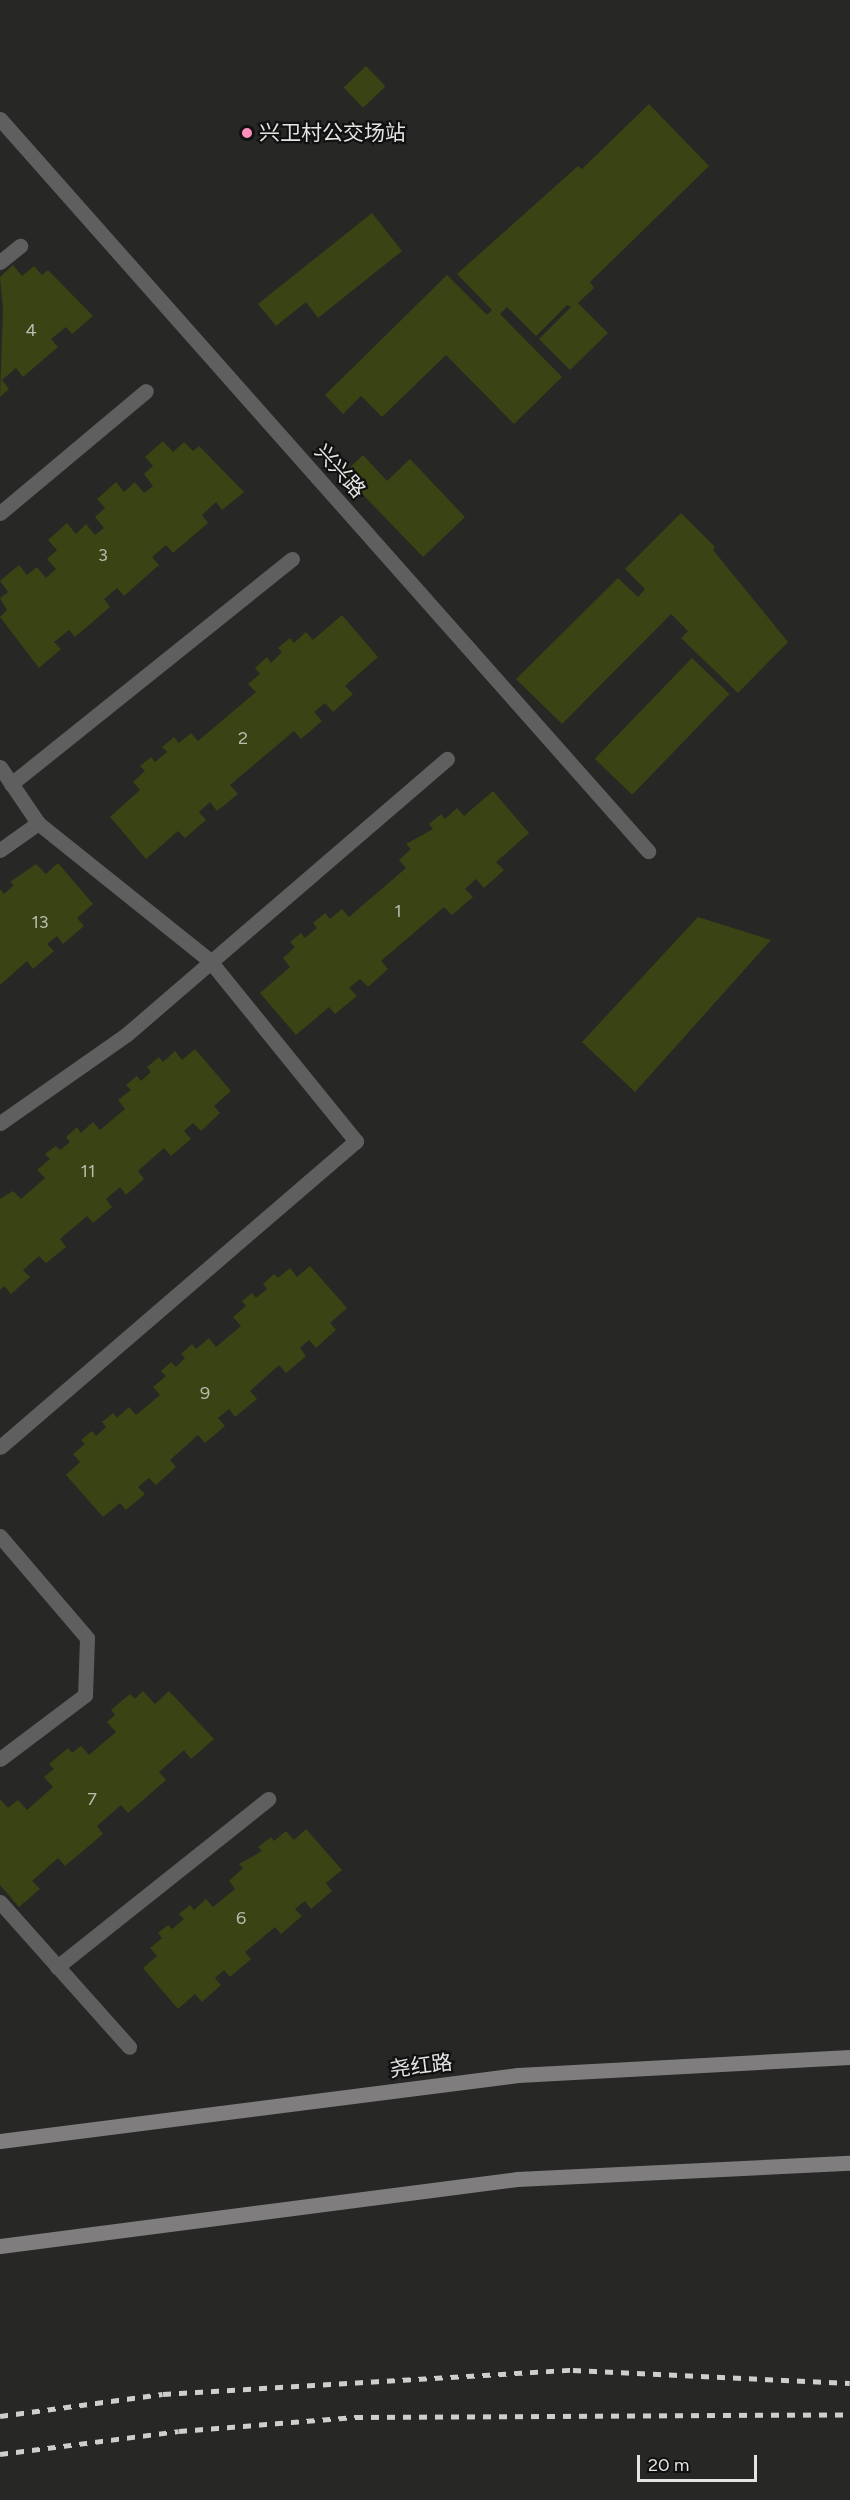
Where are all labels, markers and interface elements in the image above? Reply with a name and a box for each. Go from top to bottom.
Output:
place label: 兴卫村公交场站 [259,120,406,146]
marker: 兴卫村公交场站 [240,126,254,140]
house number: 4 [25,319,37,341]
street label: 兴兴路 [310,439,370,503]
house number: 3 [98,544,108,566]
house number: 2 [238,727,248,749]
house number: 1 [394,900,402,922]
house number: 13 [31,911,49,933]
house number: 11 [81,1160,95,1182]
house number: 9 [200,1382,210,1404]
house number: 7 [87,1788,97,1810]
house number: 6 [236,1907,246,1929]
street label: 尧红路 [388,2050,454,2082]
scale bar [640,2443,760,2481]
text: 20 m [648,2454,689,2476]

